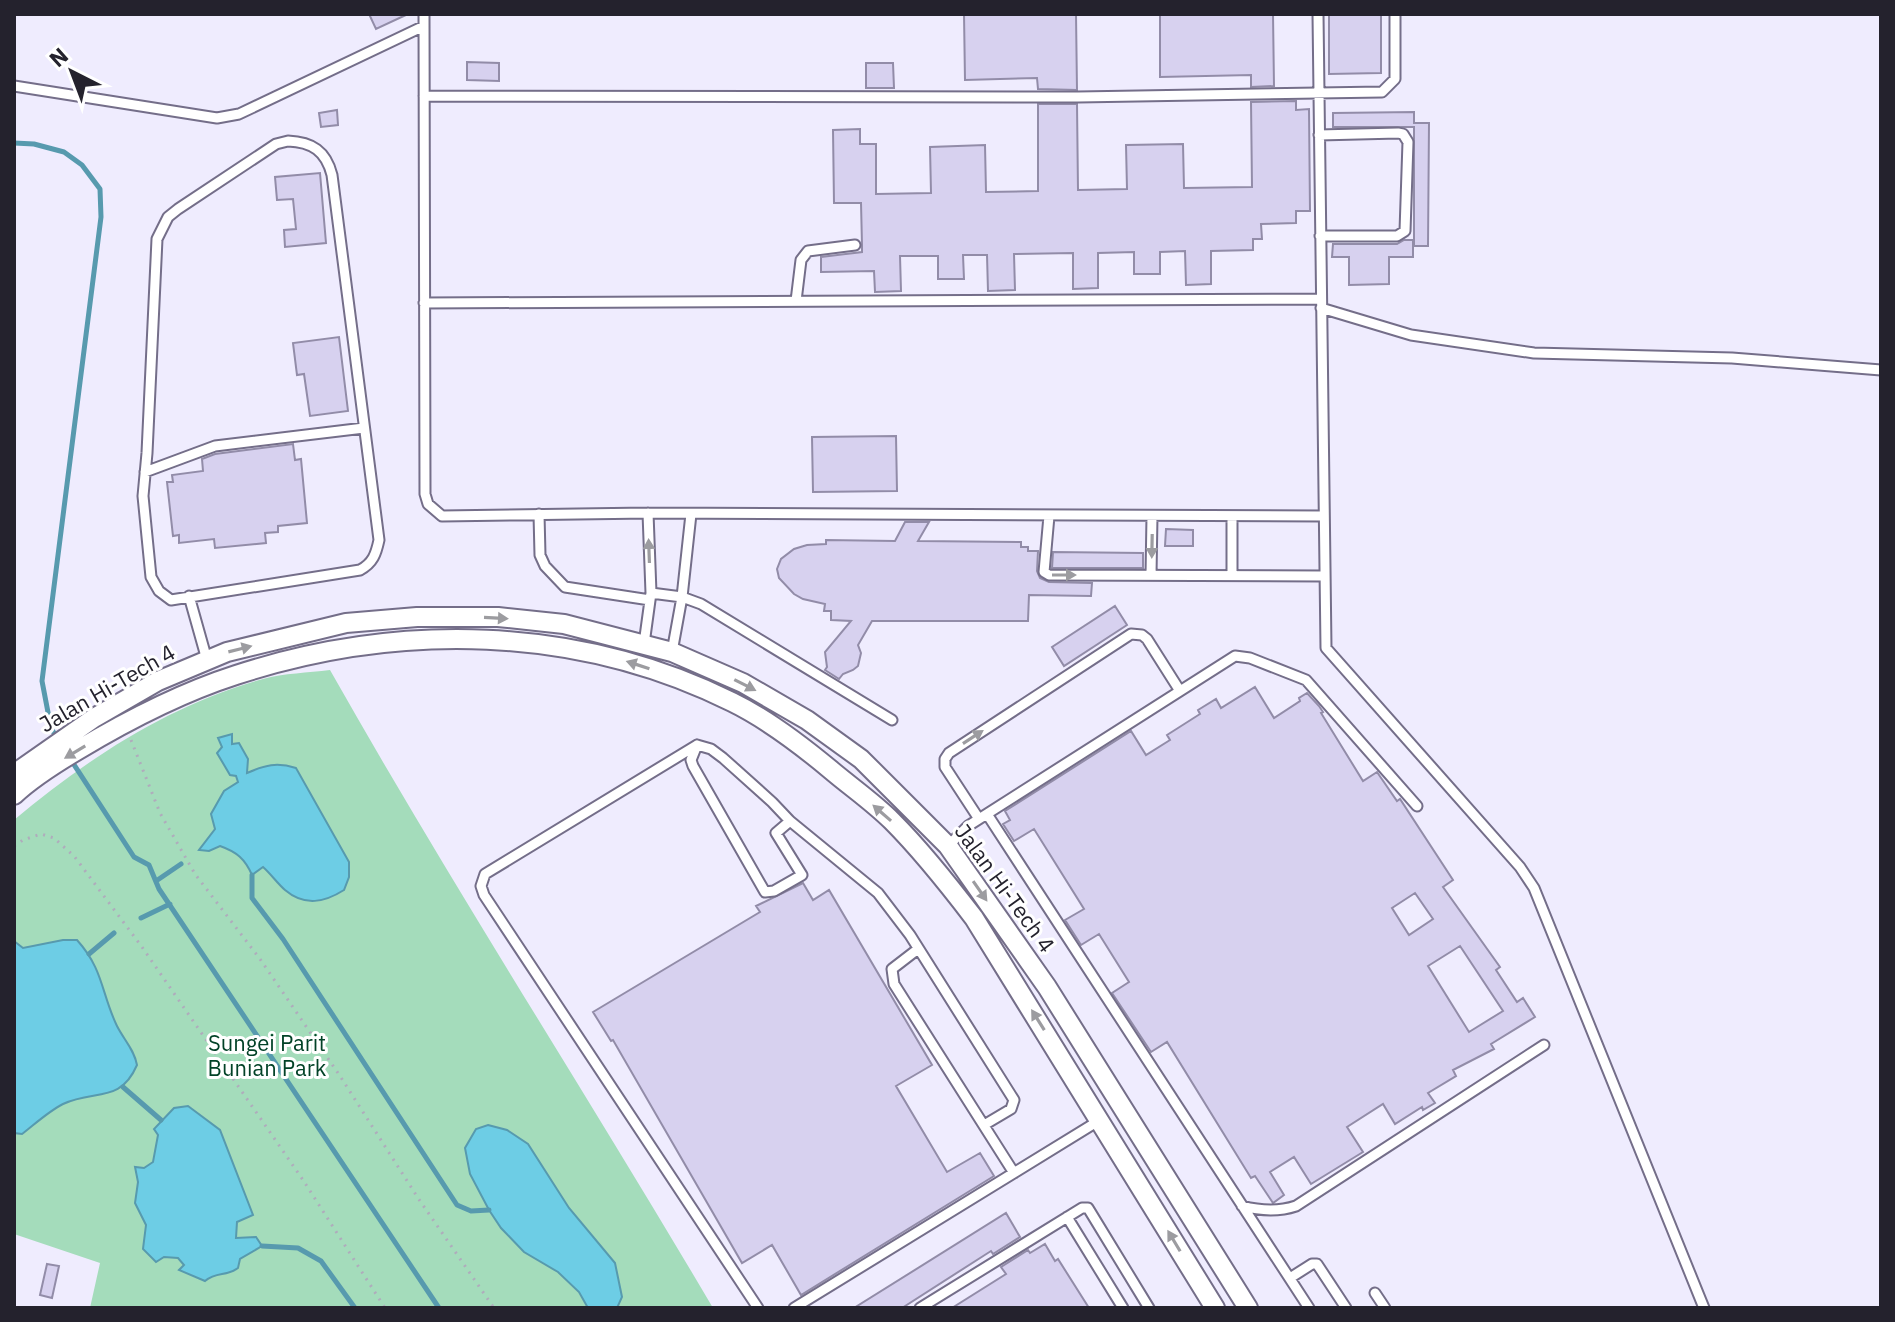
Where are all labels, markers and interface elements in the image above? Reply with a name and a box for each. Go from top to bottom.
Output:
north arrow [32,32,112,112]
text: N [43,41,74,73]
one-way arrow [1146,533,1158,559]
one-way arrow [643,538,656,563]
one-way arrow [1052,569,1077,581]
one-way arrow [484,611,509,624]
street label: Jalan Hi-Tech 4 [34,637,180,738]
one-way arrow [227,642,252,654]
one-way arrow [626,659,650,671]
one-way arrow [734,678,756,692]
one-way arrow [962,731,984,745]
one-way arrow [64,745,86,759]
one-way arrow [873,805,893,822]
street label: Jalan Hi-Tech 4 [949,818,1062,958]
one-way arrow [972,881,987,902]
one-way arrow [1031,1009,1045,1031]
park label: Sungei Parit Bunian Park [208,1028,327,1082]
one-way arrow [1167,1231,1182,1252]

